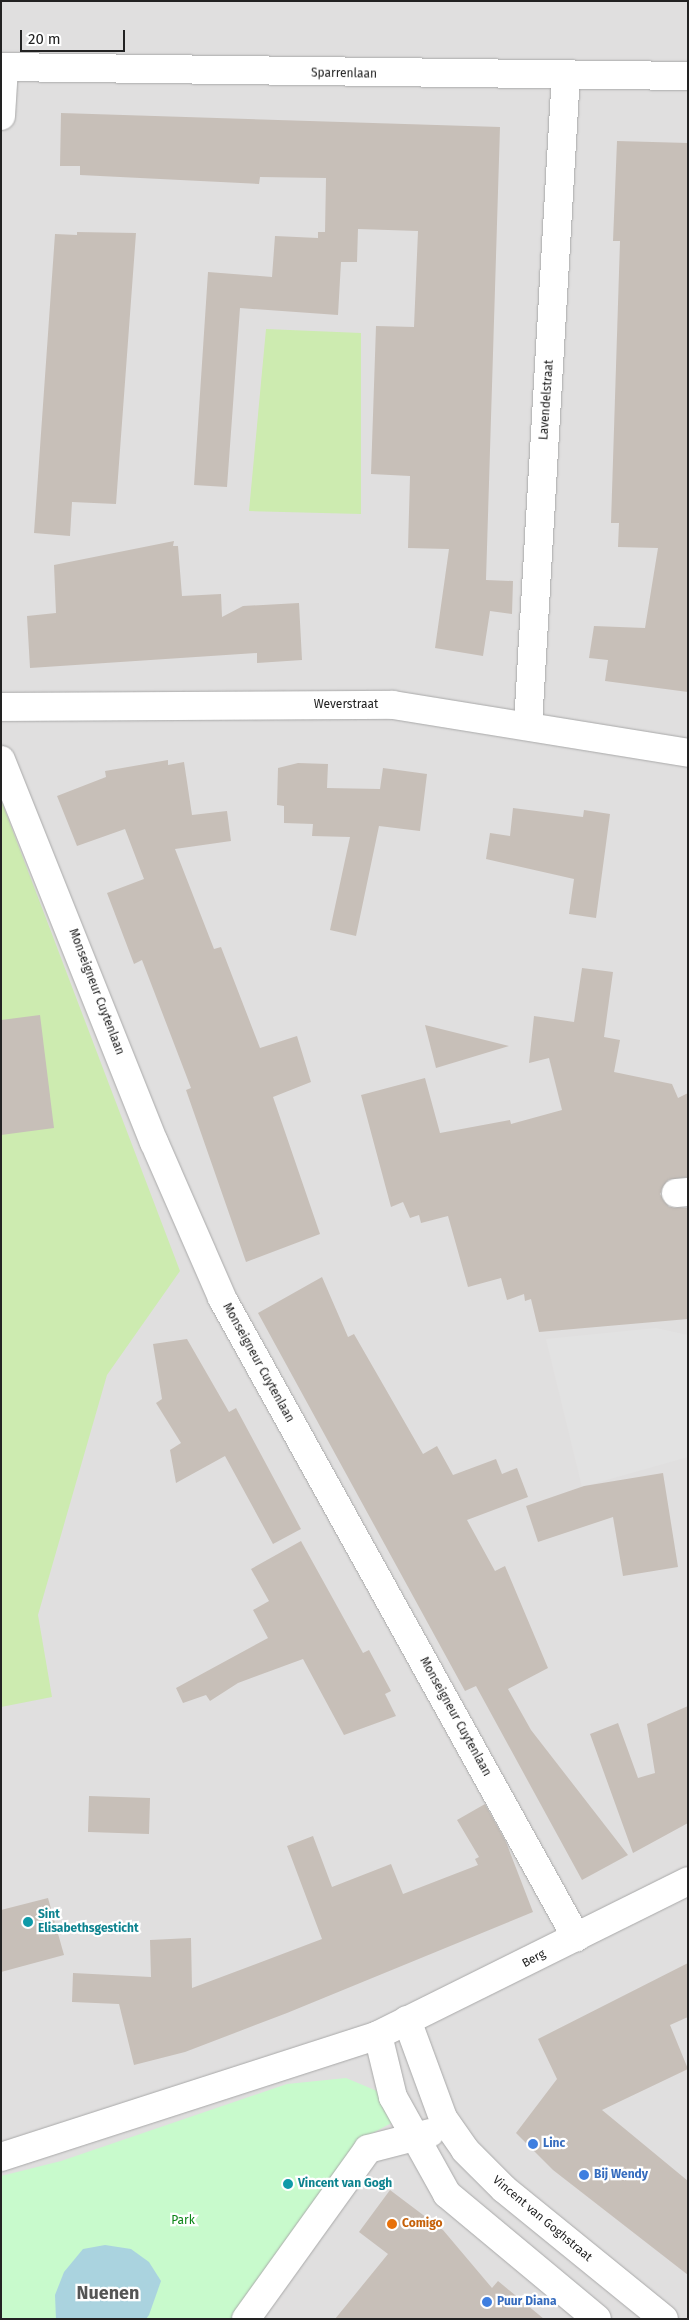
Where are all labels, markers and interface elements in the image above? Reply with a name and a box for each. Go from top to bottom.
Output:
scale bar [22,20,128,52]
text: 20 m [28,30,61,48]
street label: Sparrenlaan [311,66,377,82]
street label: Lavendelstraat [537,359,557,441]
street label: Weverstraat [314,698,378,712]
street label: Monseigneur Cuytenlaan [65,927,127,1057]
street label: Monseigneur Cuytenlaan [219,1301,297,1425]
street label: Monseigneur Cuytenlaan [416,1655,494,1779]
place label: Sint Elisabethsgesticht [38,1908,139,1936]
marker: Sint Elisabethsgesticht [22,1916,34,1928]
street label: Berg [520,1947,548,1971]
place label: Linc [543,2137,565,2151]
marker: Linc [527,2138,539,2150]
place label: Bij Wendy [594,2168,648,2182]
marker: Bij Wendy [578,2169,590,2181]
street label: Vincent van Goghstraat [489,2173,595,2265]
place label: Vincent van Gogh [298,2177,392,2191]
marker: Vincent van Gogh [282,2178,294,2190]
park label: Park [171,2214,195,2228]
place label: Comigo [402,2217,443,2231]
marker: Comigo [386,2218,398,2230]
district label: Nuenen [77,2282,139,2304]
place label: Puur Diana [497,2295,557,2309]
marker: Puur Diana [481,2296,493,2308]

